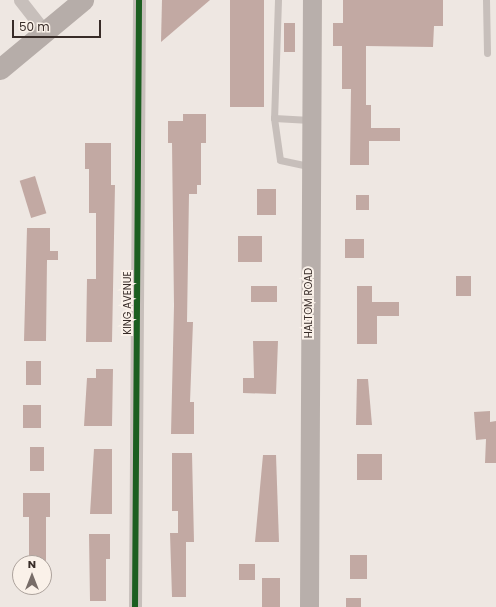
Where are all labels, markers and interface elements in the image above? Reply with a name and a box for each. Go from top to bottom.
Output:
scale bar [14,12,103,38]
text: 50 m [19,18,50,35]
street label: HALTOM ROAD [303,268,315,338]
street label: KING AVENUE [122,271,134,335]
north arrow [12,555,52,595]
text: N [28,556,36,572]

